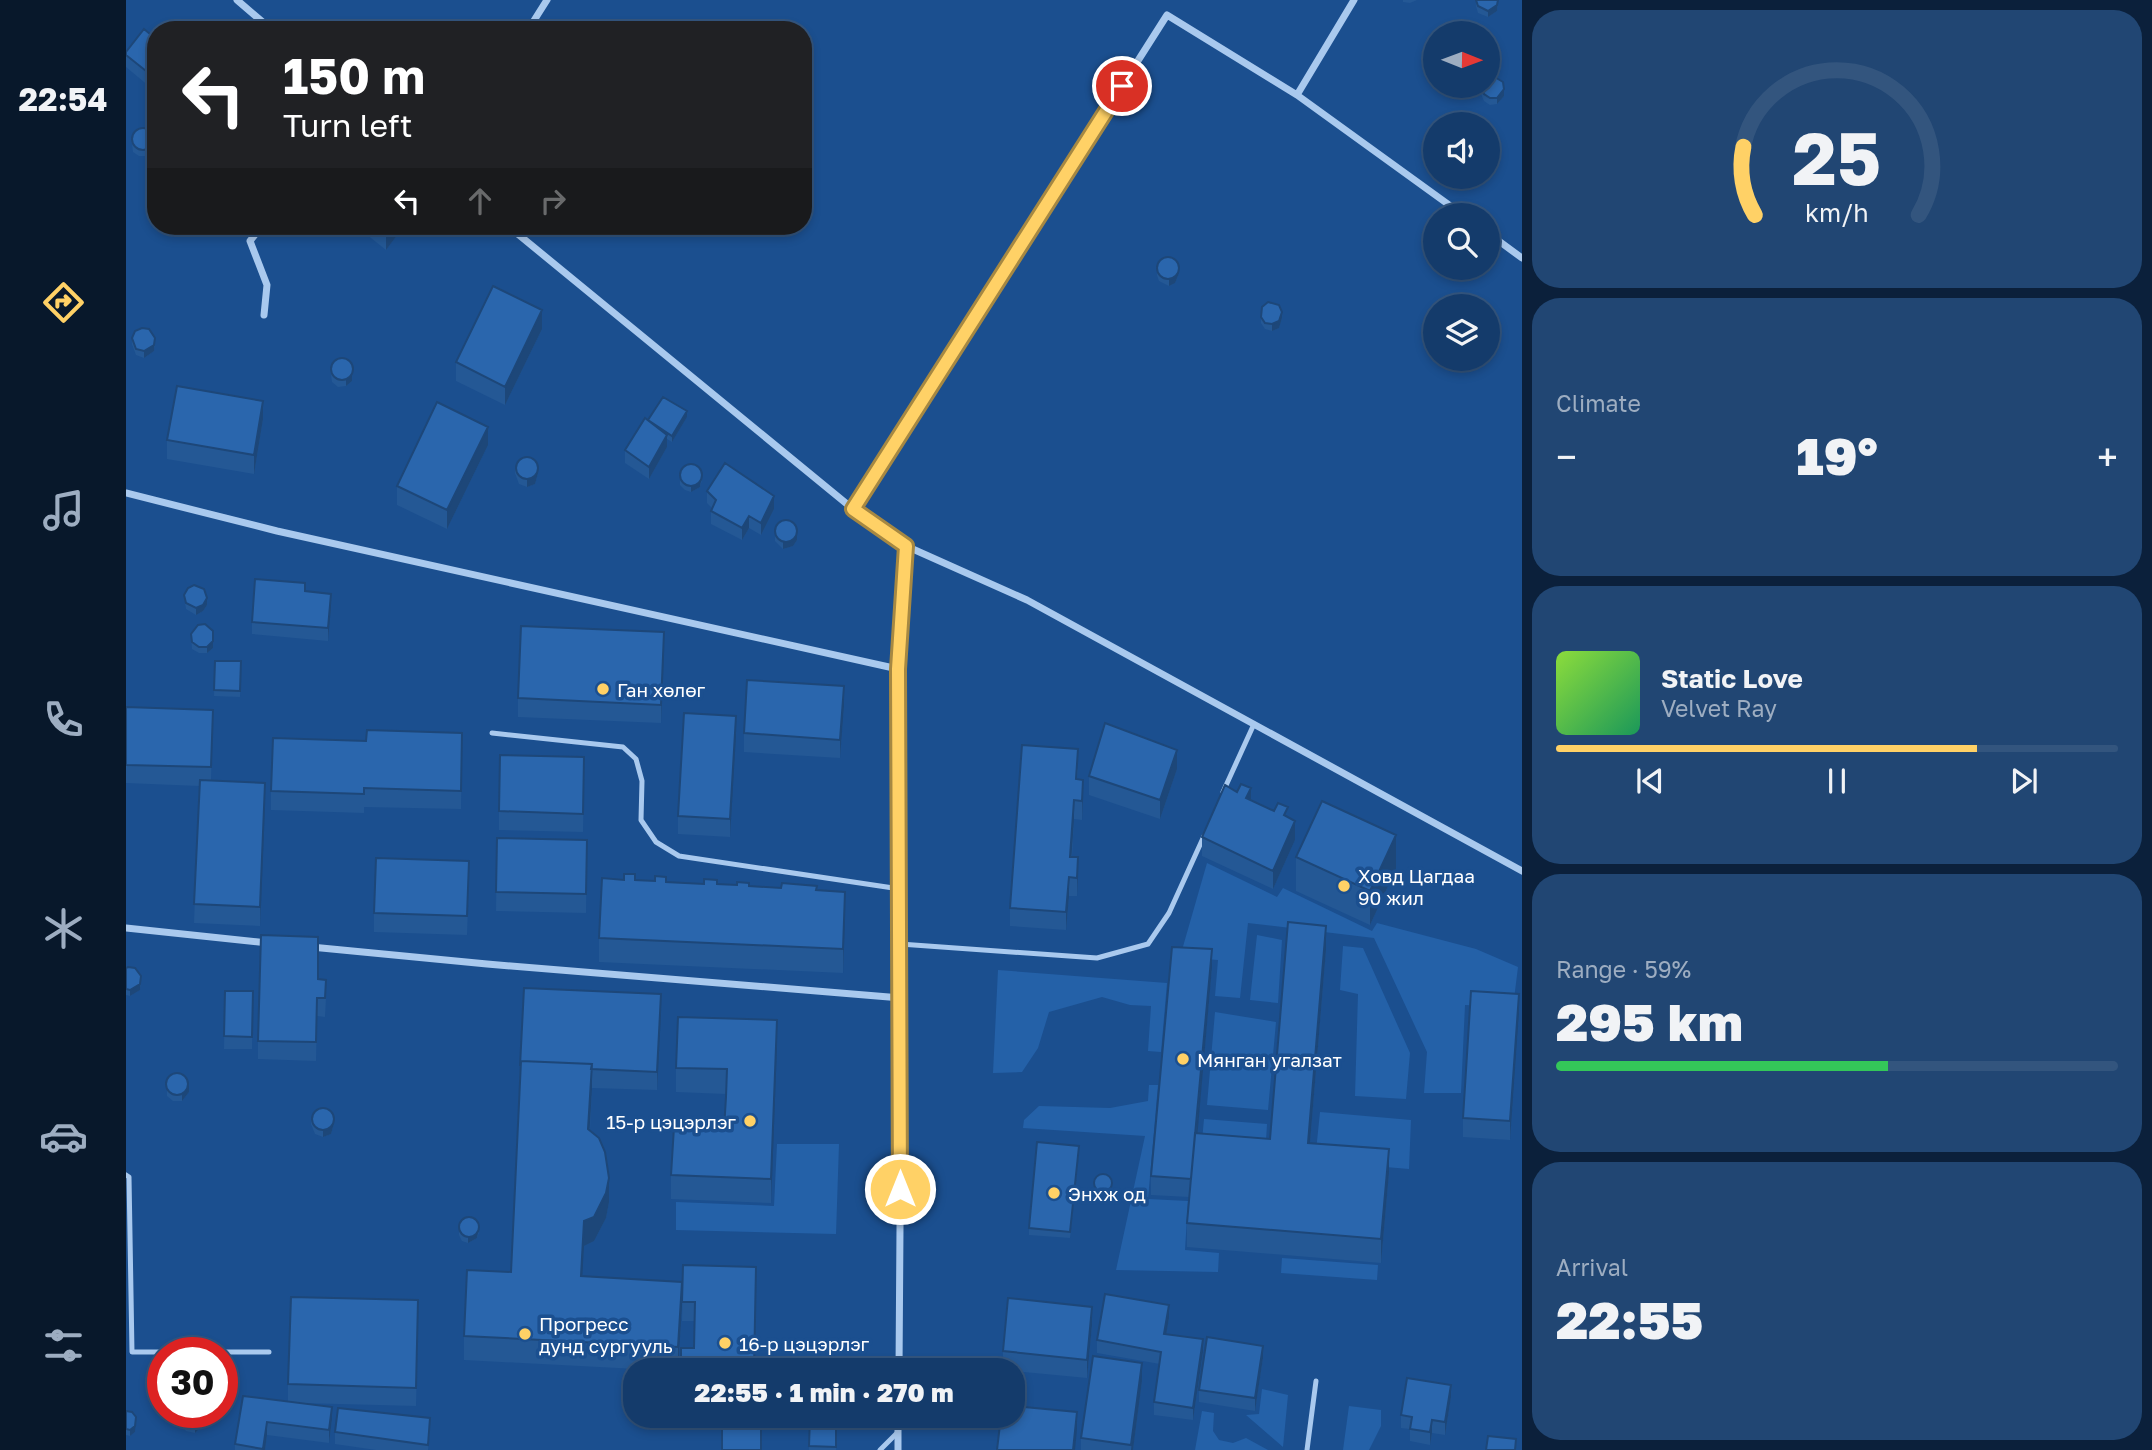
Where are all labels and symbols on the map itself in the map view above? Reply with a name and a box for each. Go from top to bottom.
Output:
north arrow [1423,21,1500,98]
pin [1092,56,1152,116]
place label: Ган хөлөг [617,678,706,701]
marker: Ган хөлөг [595,681,611,697]
place label: Ховд Цагдаа 90 жил [1358,864,1475,909]
marker: Ховд Цагдаа 90 жил [1336,878,1352,894]
place label: Мянган угалзат [1197,1048,1342,1071]
marker: Мянган угалзат [1175,1051,1191,1067]
place label: 15-р цэцэрлэг [606,1110,736,1133]
marker: 15-р цэцэрлэг [742,1113,758,1129]
position arrow [863,1152,937,1226]
place label: Энхж од [1068,1182,1146,1205]
marker: Энхж од [1046,1185,1062,1201]
place label: Прогресс дунд сургууль [539,1312,673,1357]
marker: Прогресс дунд сургууль [517,1326,533,1342]
place label: 16-р цэцэрлэг [739,1332,870,1355]
marker: 16-р цэцэрлэг [717,1335,733,1351]
speed limit sign: 30 [147,1337,238,1428]

